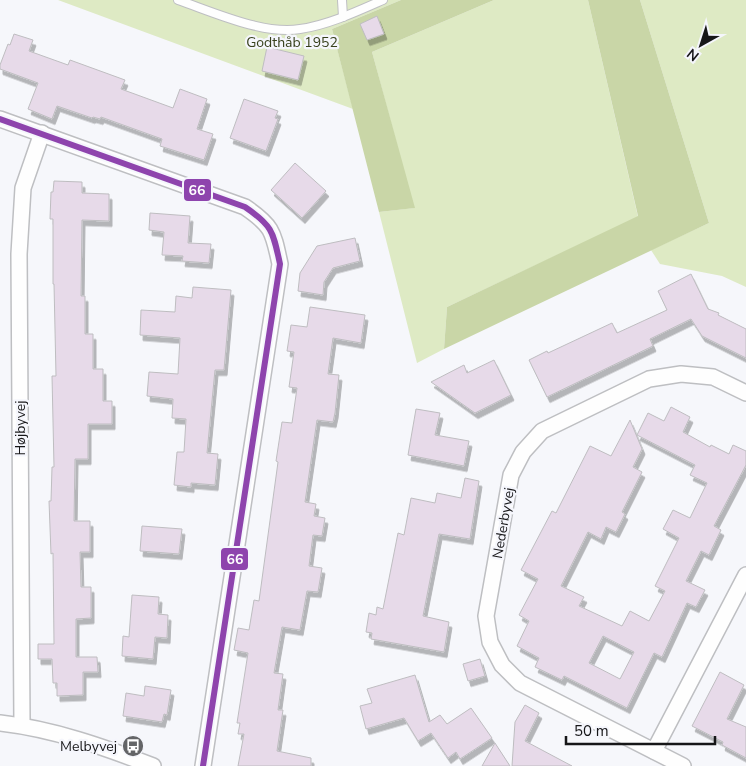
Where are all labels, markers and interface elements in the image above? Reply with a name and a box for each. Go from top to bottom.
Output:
north arrow [676,20,726,70]
park label: Godthåb 1952 [246,33,338,52]
text: N [683,44,703,65]
line badge: 66 [183,178,212,202]
text: 66 [189,181,205,200]
street label: Højbyvej [11,400,30,456]
street label: Nederbyvej [488,486,519,560]
line badge: 66 [220,547,249,571]
text: 66 [227,550,243,569]
scale bar [566,714,715,746]
text: 50 m [574,721,609,741]
bus stop icon: Melbyvej [121,734,145,758]
place label: Melbyvej [60,737,117,756]

